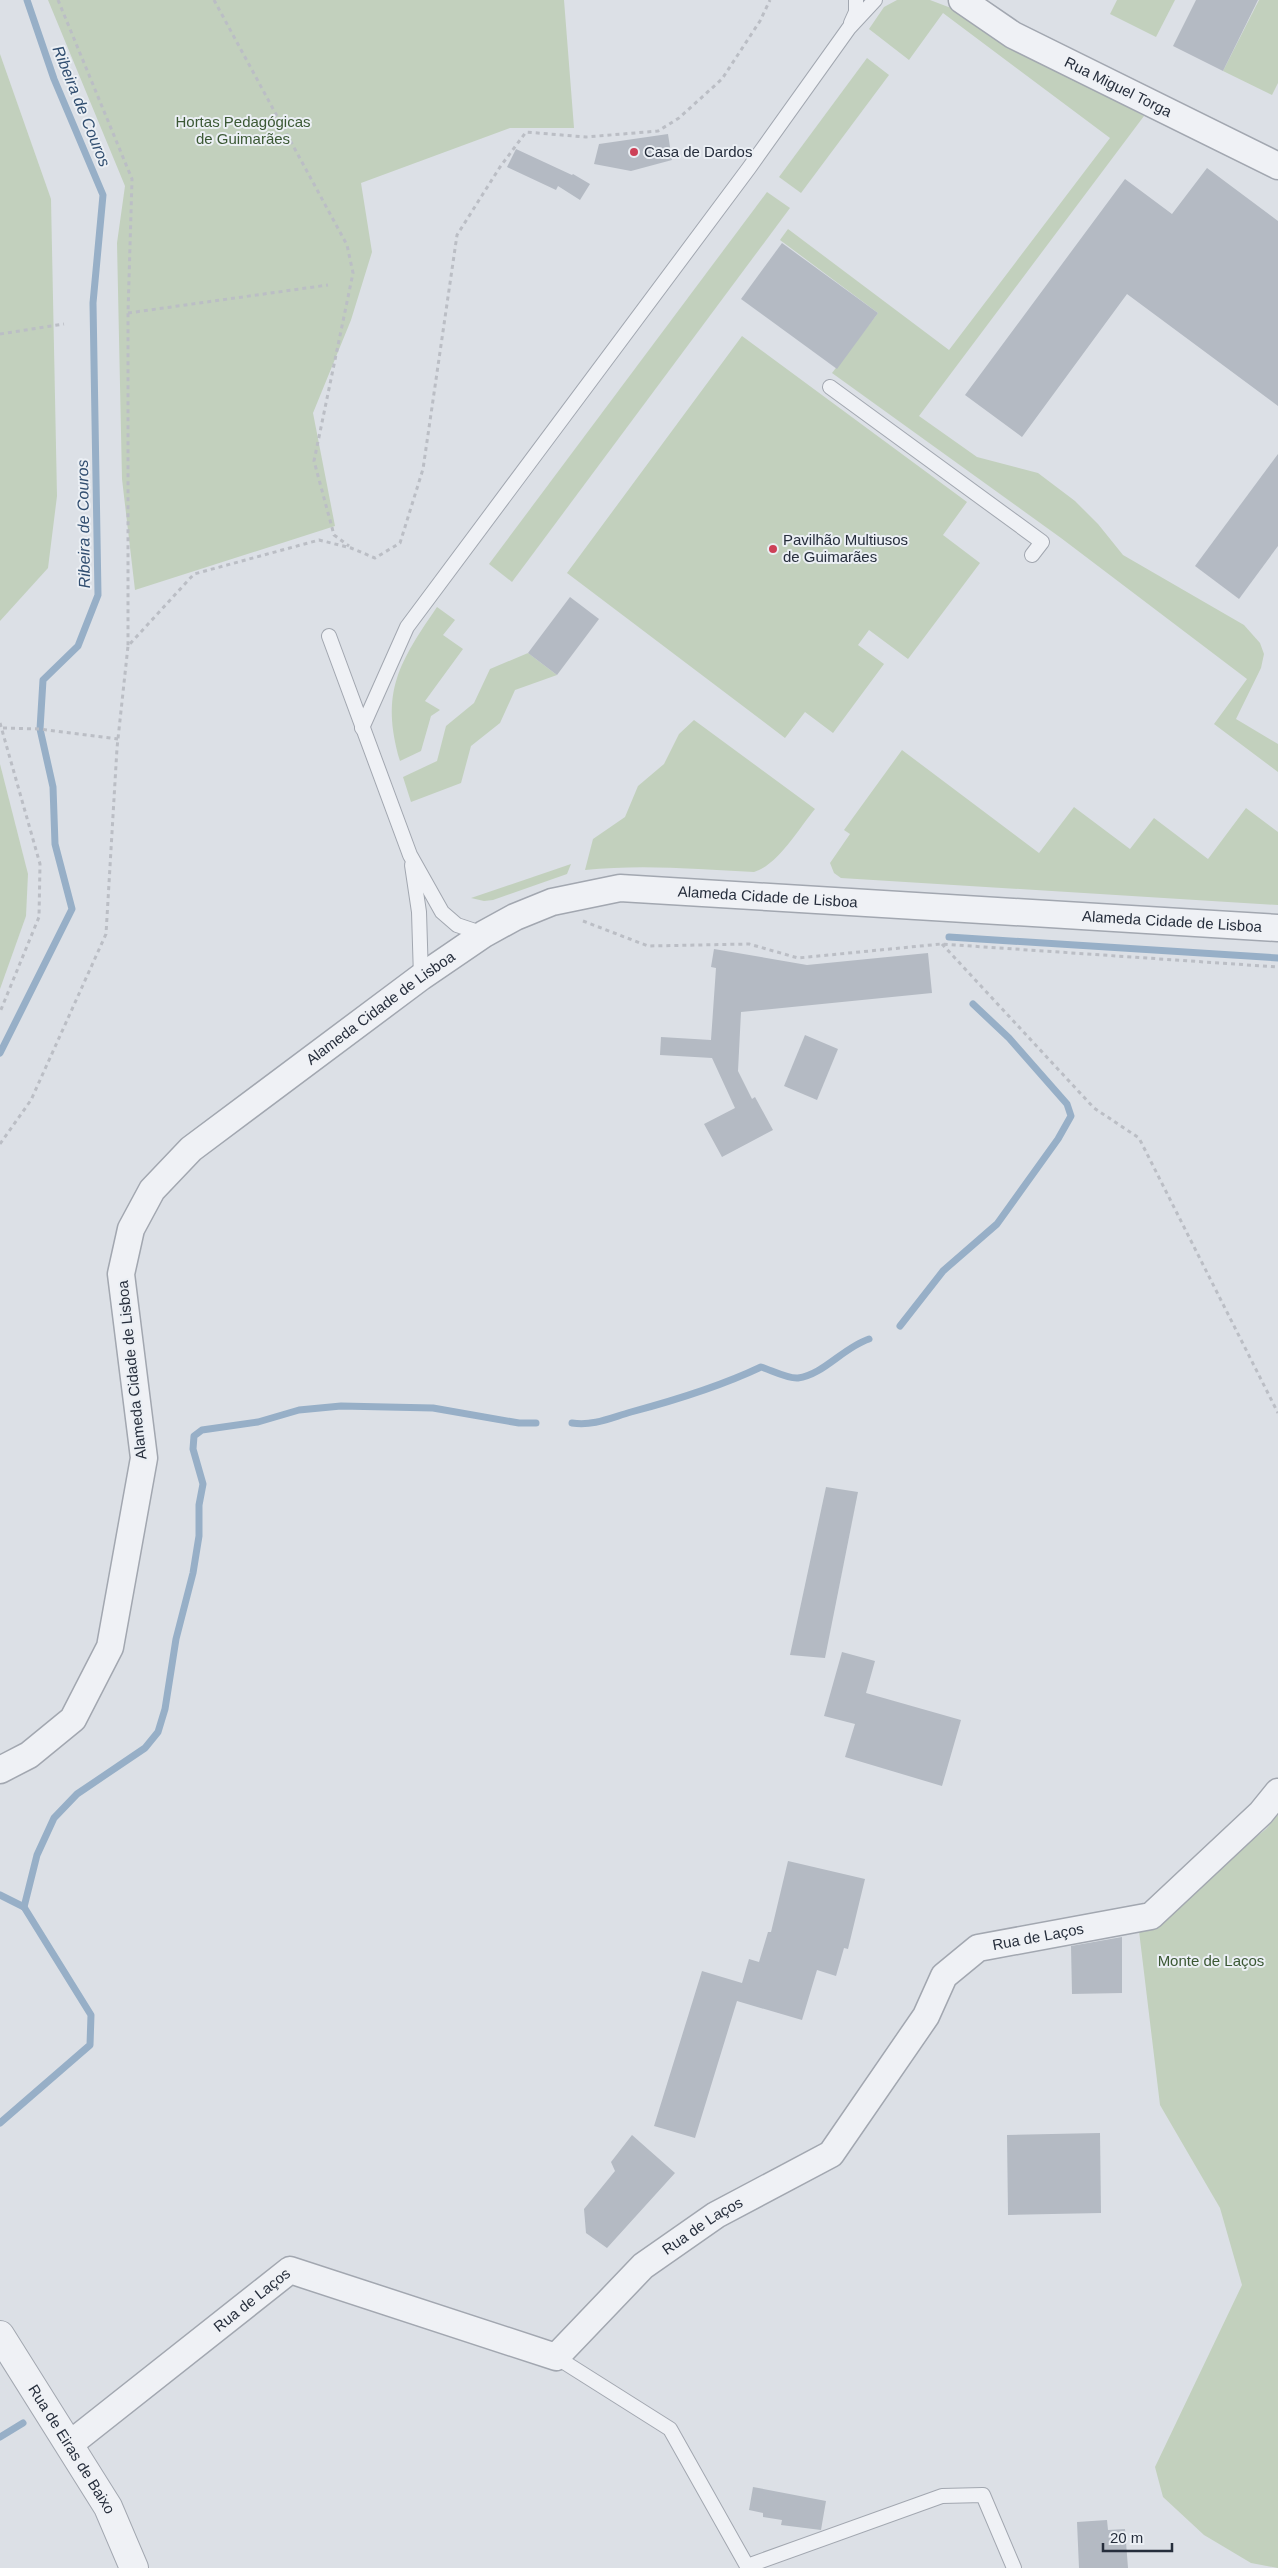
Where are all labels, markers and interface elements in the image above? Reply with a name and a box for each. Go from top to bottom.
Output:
water label: Ribeira de Couros [50,43,114,169]
street label: Rua Miguel Torga [1062,53,1175,120]
park label: Hortas Pedagógicas de Guimarães [175,113,311,147]
place label: Casa de Dardos [644,143,752,160]
marker: Casa de Dardos [628,146,640,158]
water label: Ribeira de Couros [74,459,93,589]
place label: Pavilhão Multiusos de Guimarães [783,531,908,565]
marker: Pavilhão Multiusos de Guimarães [767,543,779,555]
street label: Alameda Cidade de Lisboa [677,883,859,910]
street label: Alameda Cidade de Lisboa [1081,907,1263,935]
street label: Alameda Cidade de Lisboa [303,947,458,1068]
street label: Alameda Cidade de Lisboa [114,1279,149,1461]
street label: Rua de Laços [991,1920,1085,1953]
park label: Monte de Laços [1158,1952,1264,1969]
street label: Rua de Laços [659,2193,745,2258]
street label: Rua de Laços [210,2264,293,2335]
street label: Rua de Eiras de Baixo [25,2381,119,2516]
scale bar [1103,2520,1172,2552]
text: 20 m [1110,2529,1143,2546]

